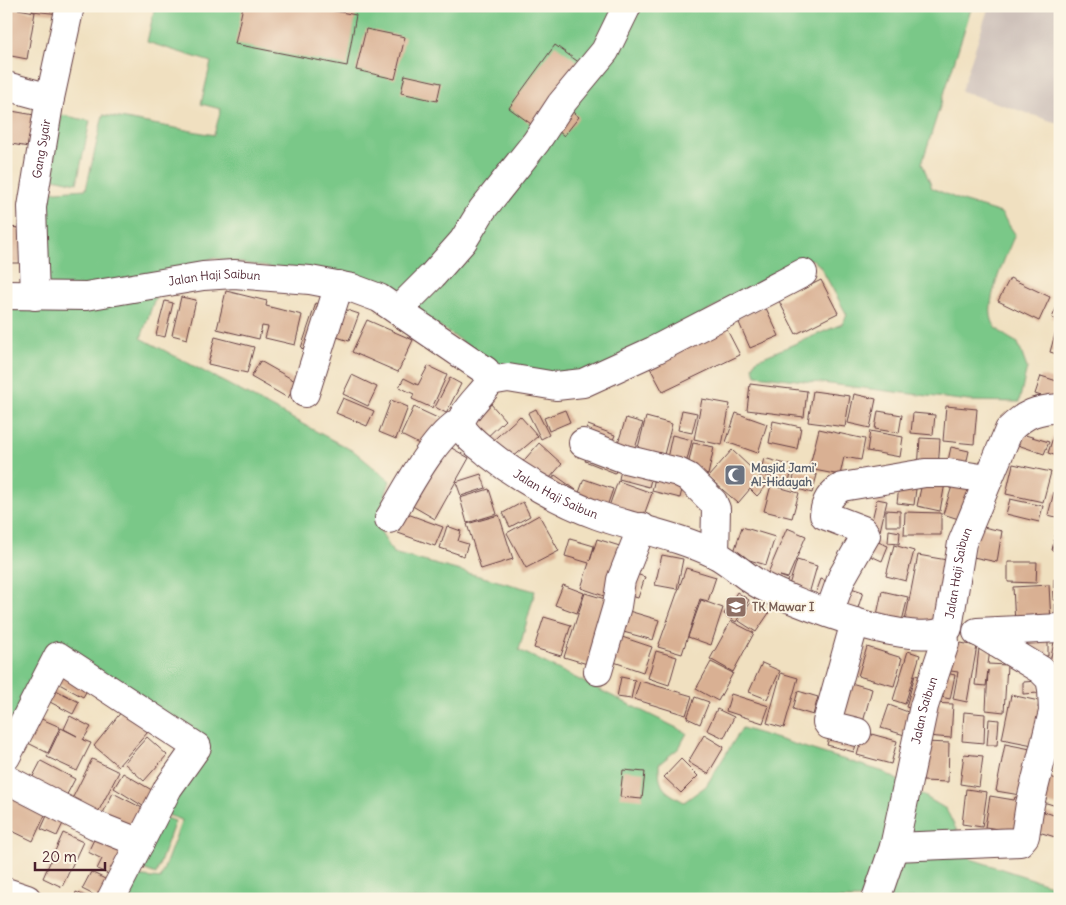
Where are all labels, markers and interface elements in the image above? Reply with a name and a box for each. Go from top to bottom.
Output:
street label: Gang Syair [29,118,53,180]
street label: Jalan Haji Saibun [167,266,261,289]
place label: Masjid Jami' Al-Hidayah [751,460,817,490]
mosque icon: Masjid Jami' Al-Hidayah [723,463,747,487]
street label: Jalan Haji Saibun [511,466,600,522]
street label: Jalan Haji Saibun [942,525,975,620]
school or university icon: TK Mawar I [724,595,748,619]
place label: TK Mawar I [752,599,815,614]
street label: Jalan Saibun [908,675,940,745]
scale bar [35,840,105,872]
text: 20 m [42,847,77,866]

